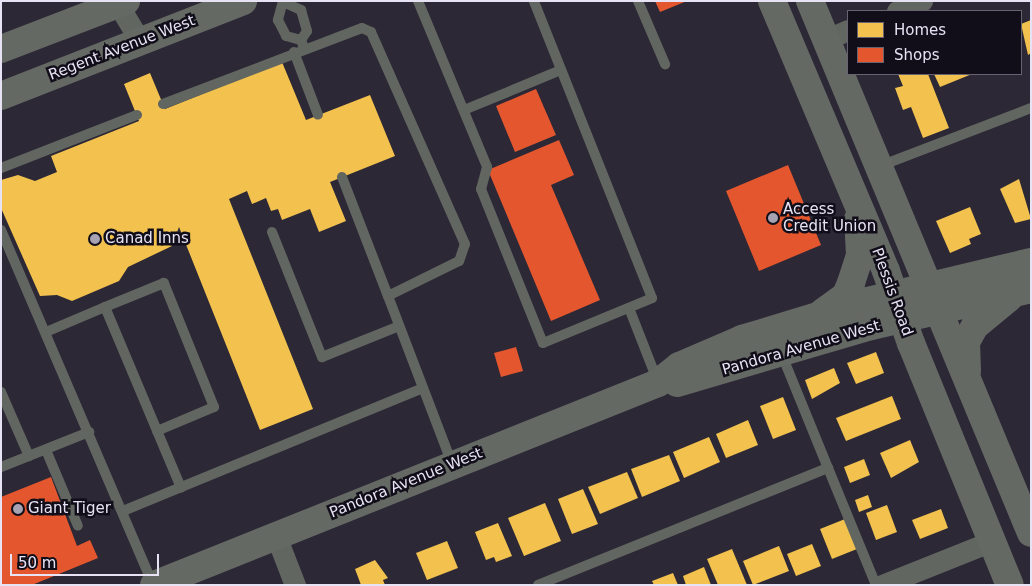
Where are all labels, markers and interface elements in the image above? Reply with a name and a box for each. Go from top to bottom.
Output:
legend [847,10,1022,75]
street label: Regent Avenue West [46,12,198,84]
text: Homes [894,21,946,39]
text: Shops [894,46,940,64]
place label: Access Credit Union [783,200,876,235]
marker: Access Credit Union [767,212,779,224]
place label: Canad Inns [105,230,189,248]
marker: Canad Inns [89,233,101,245]
street label: Plessis Road [868,245,916,339]
street label: Pandora Avenue West [720,317,882,379]
street label: Pandora Avenue West [327,444,485,522]
place label: Giant Tiger [28,500,111,518]
marker: Giant Tiger [12,503,24,515]
scale bar [12,544,161,576]
text: 50 m [18,554,56,572]

